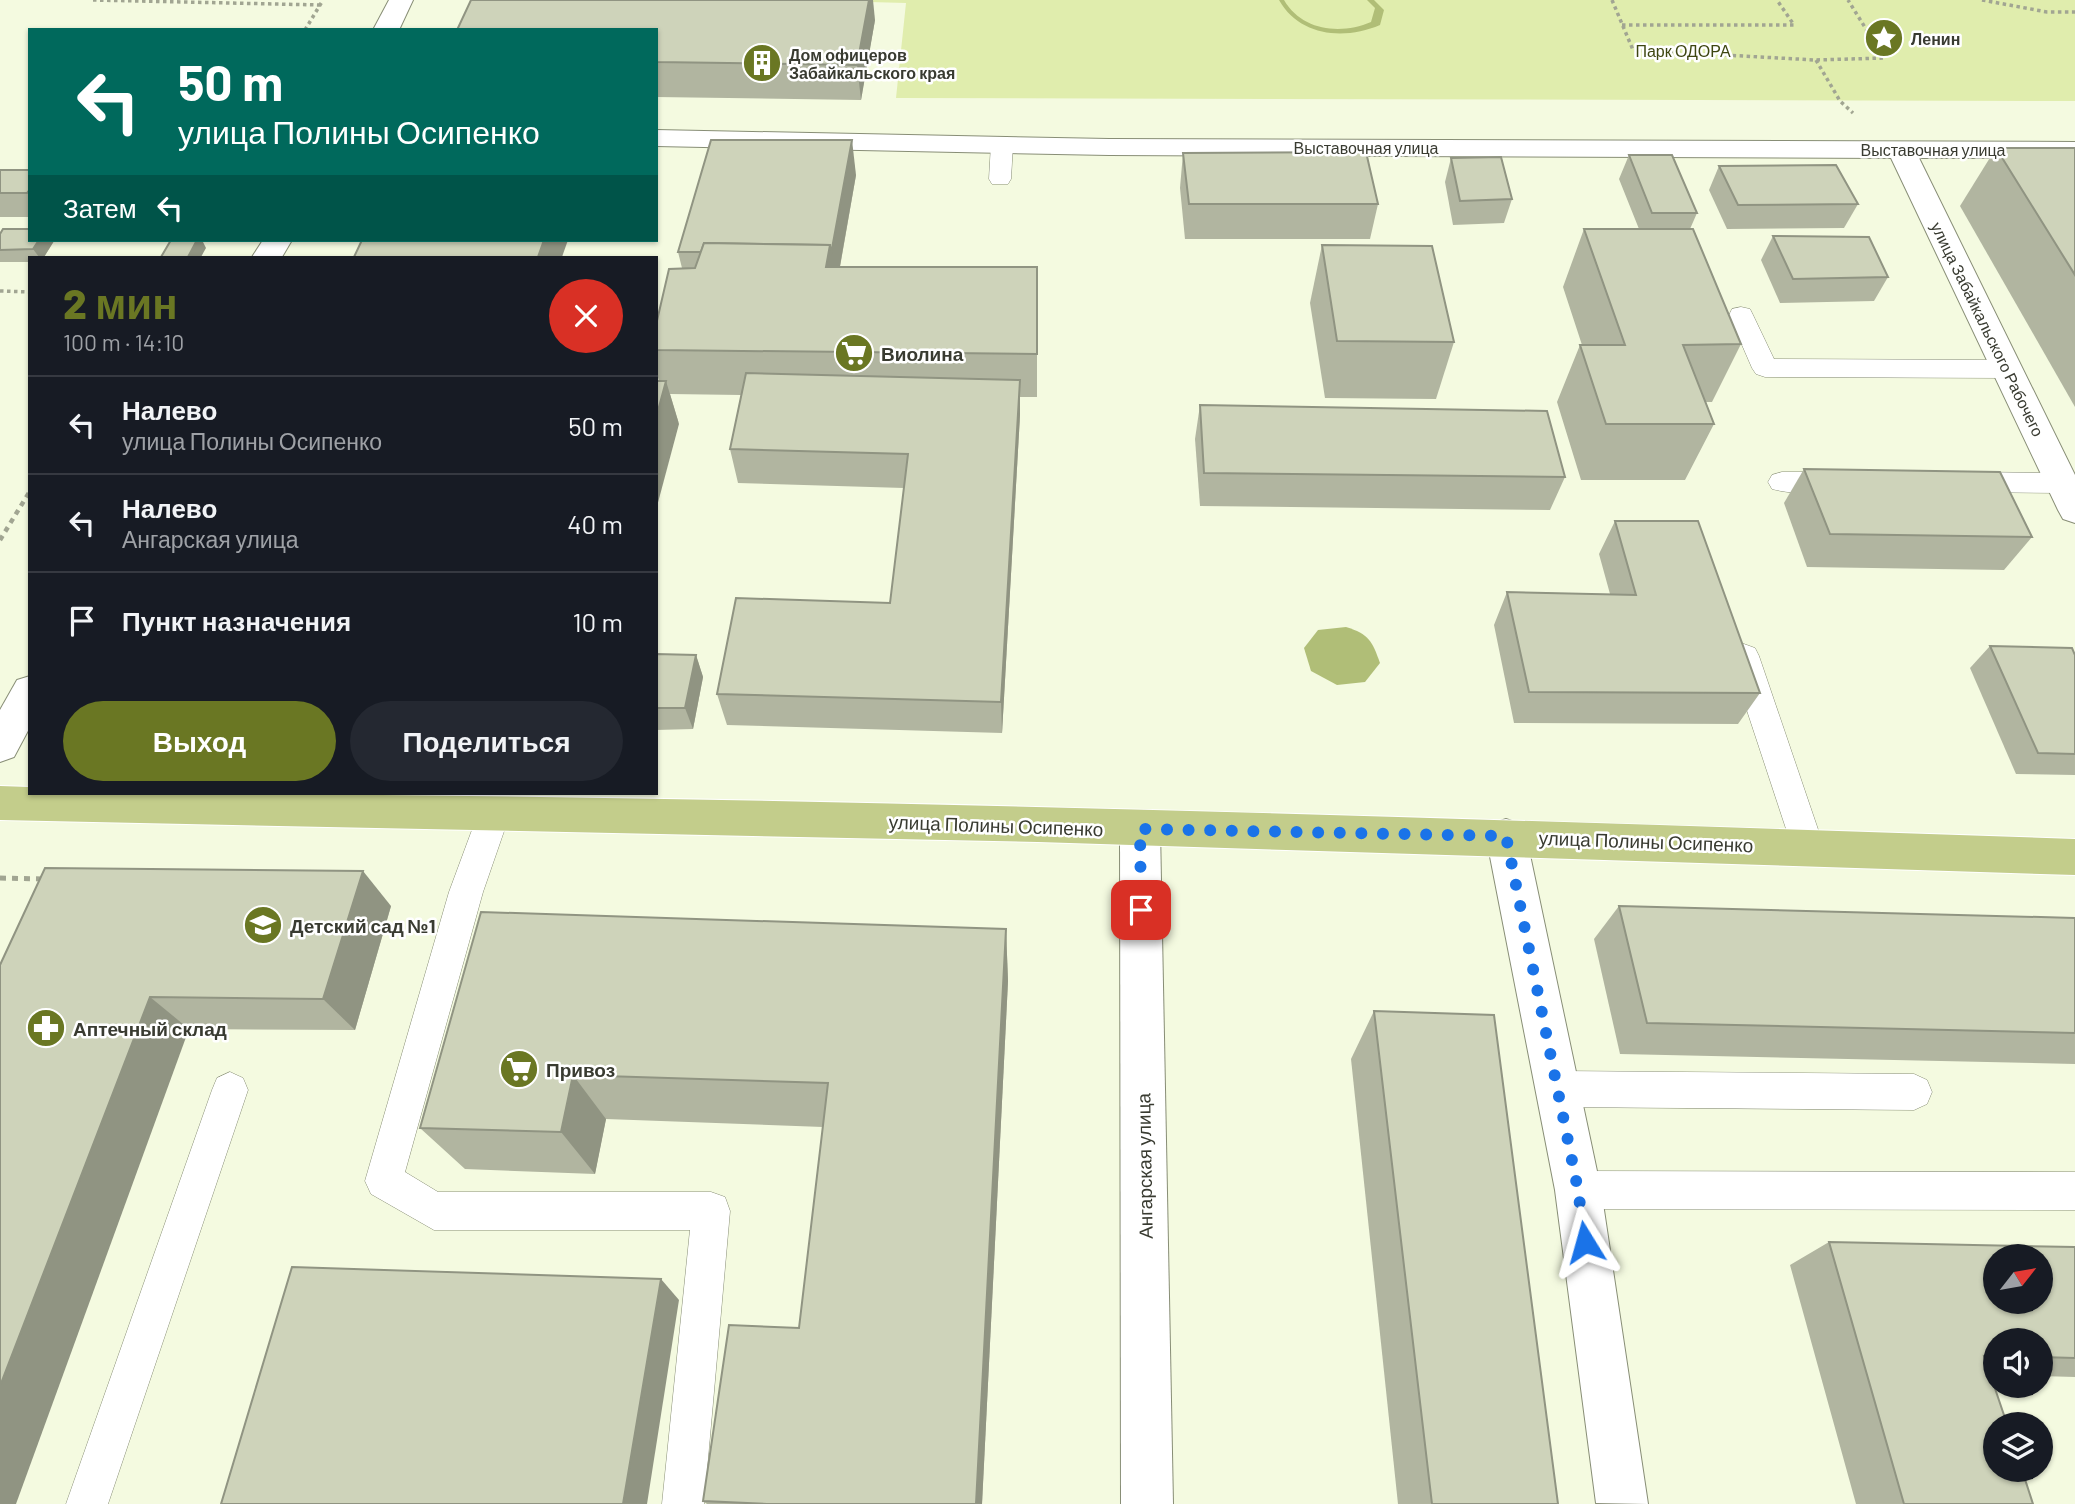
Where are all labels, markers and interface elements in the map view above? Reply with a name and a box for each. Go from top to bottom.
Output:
place icon: Ленин [1863,17,1905,59]
place label: Ленин [1911,29,1960,48]
park label: Парк ОДОРА [1635,41,1731,60]
building icon: Дом офицеров Забайкальского края [741,42,783,84]
place label: Дом офицеров Забайкальского края [789,45,955,82]
text: 50 m [178,52,283,111]
icon: left [63,56,154,147]
text: улица Полины Осипенко [178,112,540,150]
street label: Выставочная улица [1293,138,1439,157]
street label: Выставочная улица [1860,140,2006,159]
icon: left [151,189,189,227]
text: Затем [63,192,137,223]
street label: улица Забайкальского Рабочего [1928,219,2048,439]
text: 2 мин [63,277,178,327]
button: close [549,279,623,353]
text: 100 m · 14:10 [63,328,184,356]
supermarket icon: Виолина [833,332,875,374]
place label: Виолина [881,342,964,365]
text: Налево [122,394,217,425]
icon: left [63,406,101,444]
text: 50 m [568,410,623,441]
text: улица Полины Осипенко [122,427,382,455]
text: Налево [122,492,217,523]
icon: left [63,504,101,542]
text: 40 m [567,508,623,539]
text: Ангарская улица [122,525,299,553]
icon: arrive [63,602,101,640]
text: Пункт назначения [122,605,351,636]
text: 10 m [573,606,623,637]
button: Выход [63,701,336,781]
button: Поделиться [350,701,623,781]
street label: улица Полины Осипенко [888,810,1104,840]
street label: улица Полины Осипенко [1538,826,1754,856]
pin [1111,880,1171,940]
icon: arrive [1122,891,1160,929]
school or university icon: Детский сад №1 [242,904,284,946]
place label: Детский сад №1 [290,914,436,937]
pharmacy icon: Аптечный склад [25,1007,67,1049]
place label: Аптечный склад [73,1017,227,1040]
supermarket icon: Привоз [498,1048,540,1090]
place label: Привоз [546,1058,615,1081]
street label: Ангарская улица [1131,1092,1157,1239]
position arrow [1548,1205,1622,1279]
north arrow [1983,1244,2053,1314]
map controls [1983,1244,2053,1482]
button: sound [1983,1328,2053,1398]
button: layers [1983,1412,2053,1482]

